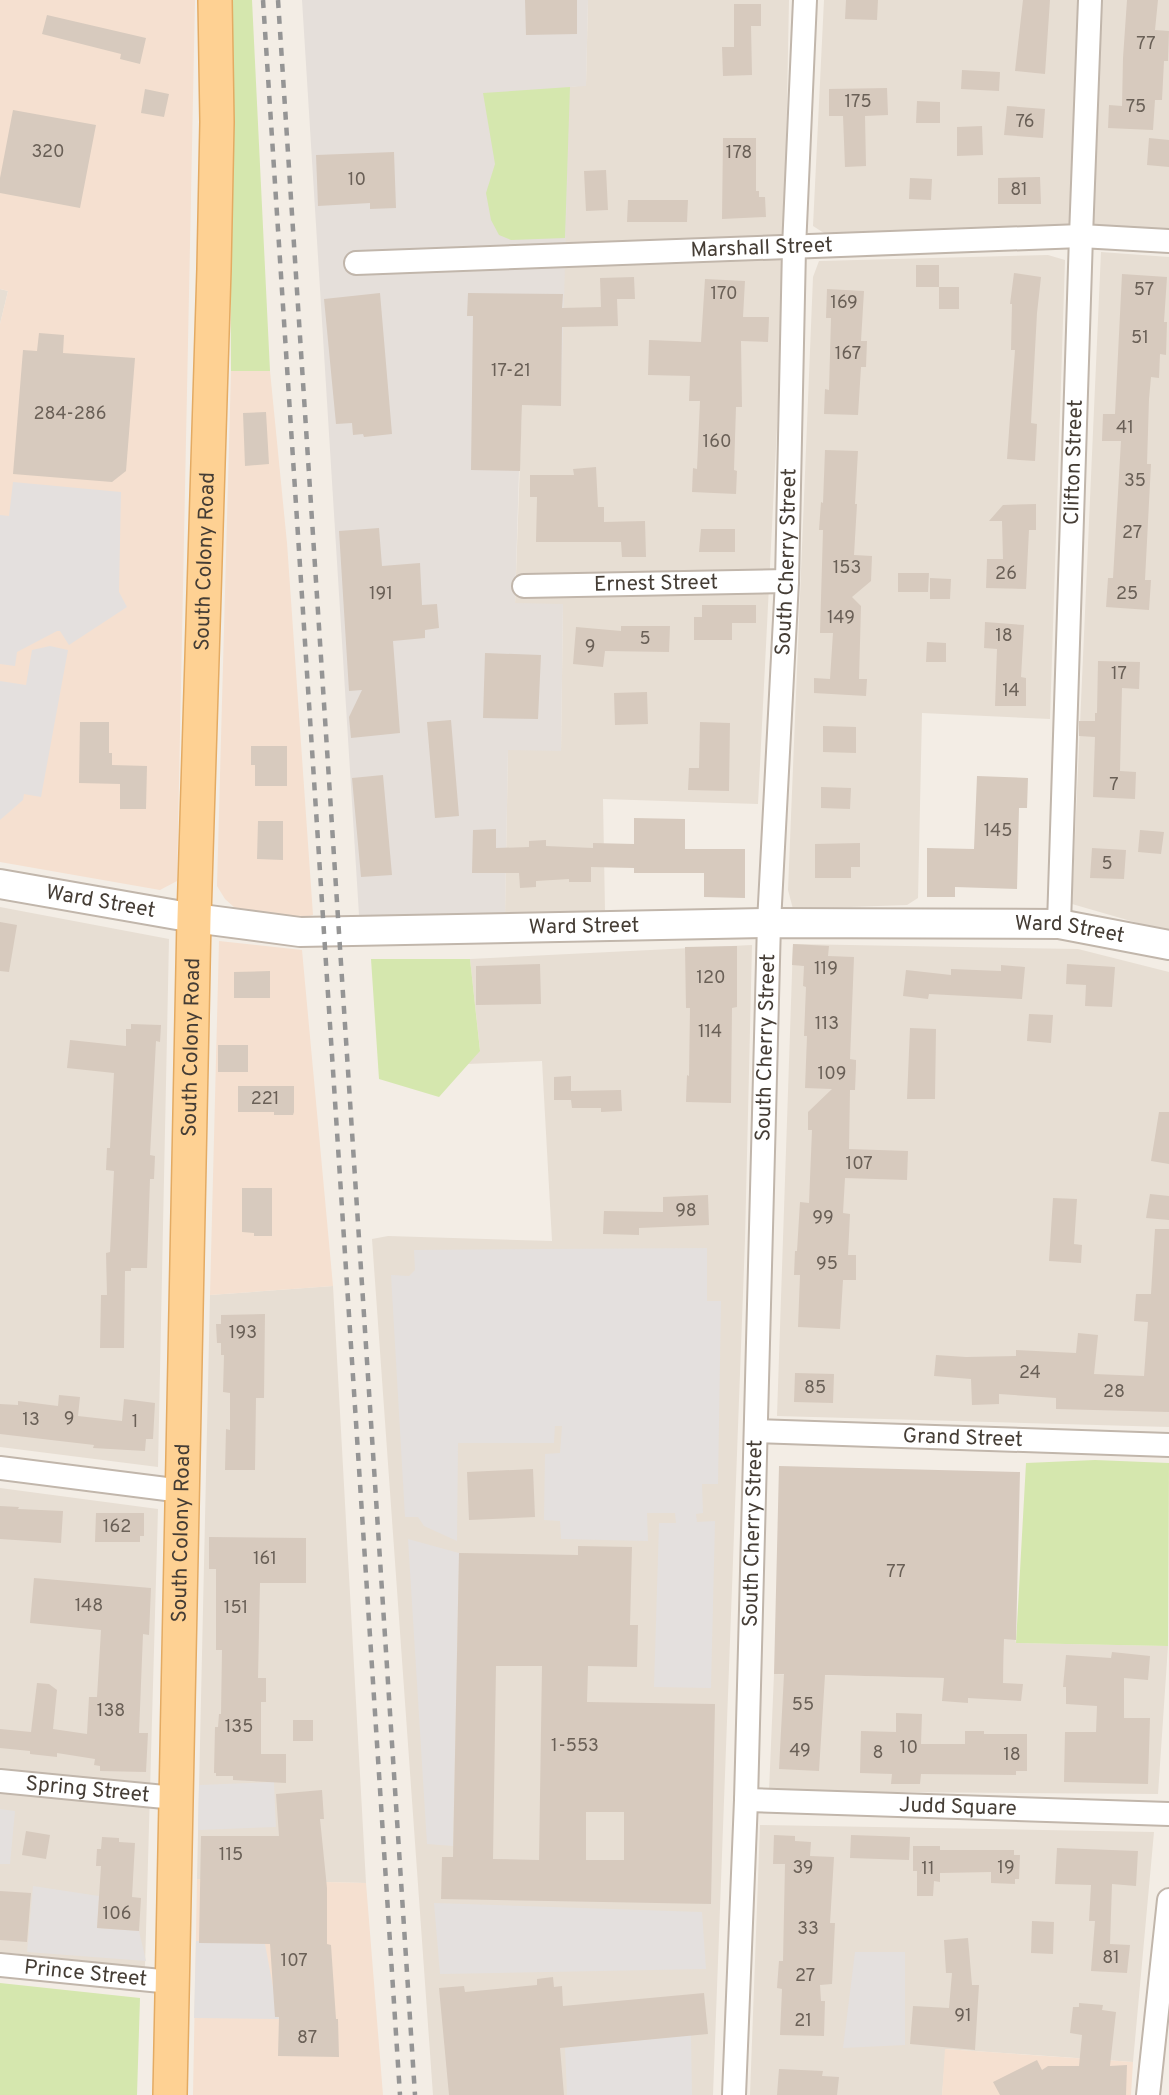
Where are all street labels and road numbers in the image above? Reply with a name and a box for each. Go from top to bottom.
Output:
street label: Marshall Street [690,232,833,264]
street label: Clifton Street [1058,399,1089,525]
street label: South Cherry Street [770,468,803,656]
street label: South Colony Road [189,471,221,651]
street label: Ernest Street [594,569,718,598]
street label: Ward Street [44,879,157,924]
street label: Ward Street [1015,910,1127,950]
street label: Ward Street [528,912,640,941]
street label: South Cherry Street [750,953,782,1142]
street label: South Colony Road [176,957,207,1137]
street label: Grand Street [902,1422,1023,1454]
street label: South Cherry Street [737,1439,769,1627]
street label: South Colony Road [166,1443,197,1623]
street label: Spring Street [24,1770,151,1809]
street label: Judd Square [898,1792,1017,1822]
street label: Prince Street [23,1954,148,1993]

